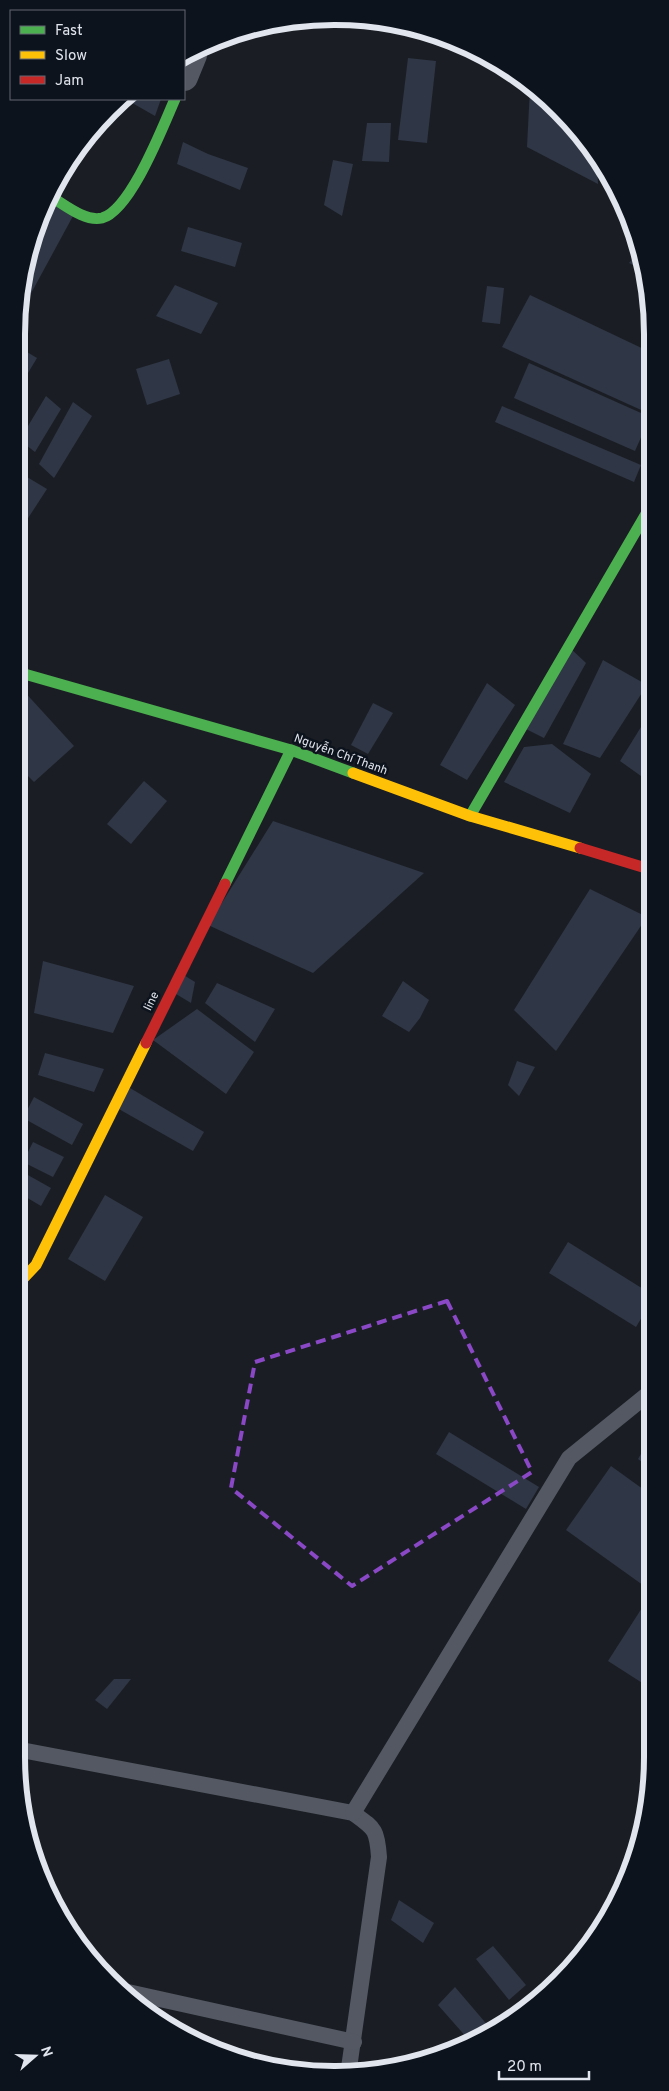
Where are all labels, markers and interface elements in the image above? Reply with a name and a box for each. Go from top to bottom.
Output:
legend [10,10,185,100]
text: Fast [55,22,83,41]
text: Slow [55,47,87,66]
text: Jam [55,72,84,91]
street label: Nguyễn Chí Thanh [292,731,390,779]
street label: line [140,989,163,1014]
north arrow [10,2031,60,2081]
text: N [36,2044,56,2060]
scale bar [499,2048,589,2080]
text: 20 m [507,2058,542,2077]

